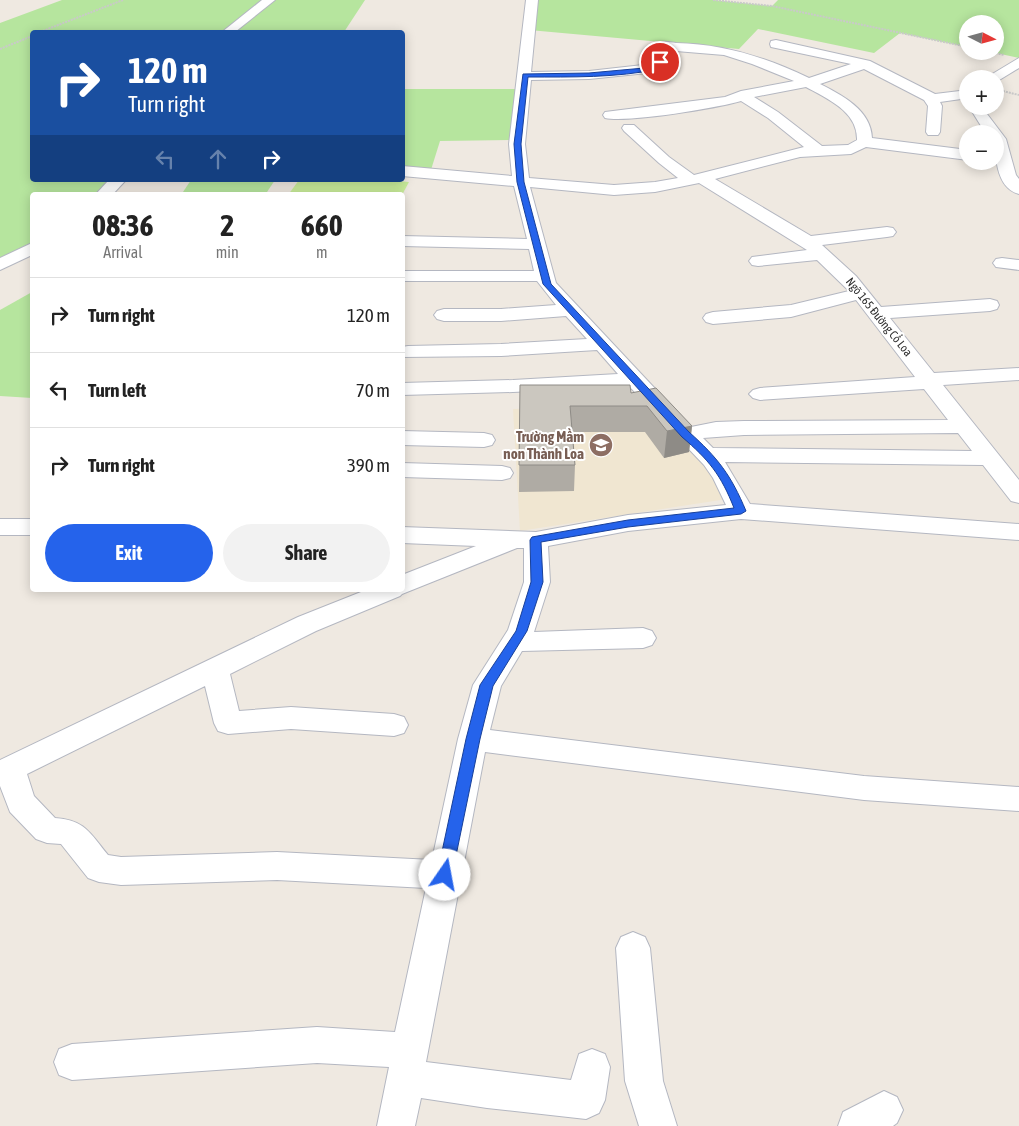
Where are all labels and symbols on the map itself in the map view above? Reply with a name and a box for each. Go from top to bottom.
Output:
north arrow [959,15,1004,60]
pin [639,41,681,83]
street label: Ngõ 165 Đường Cổ Loa [843,275,915,359]
place label: Trường Mầm non Thành Loa [503,428,584,462]
school or university icon: Trường Mầm non Thành Loa [588,432,614,458]
position arrow [418,848,470,900]

